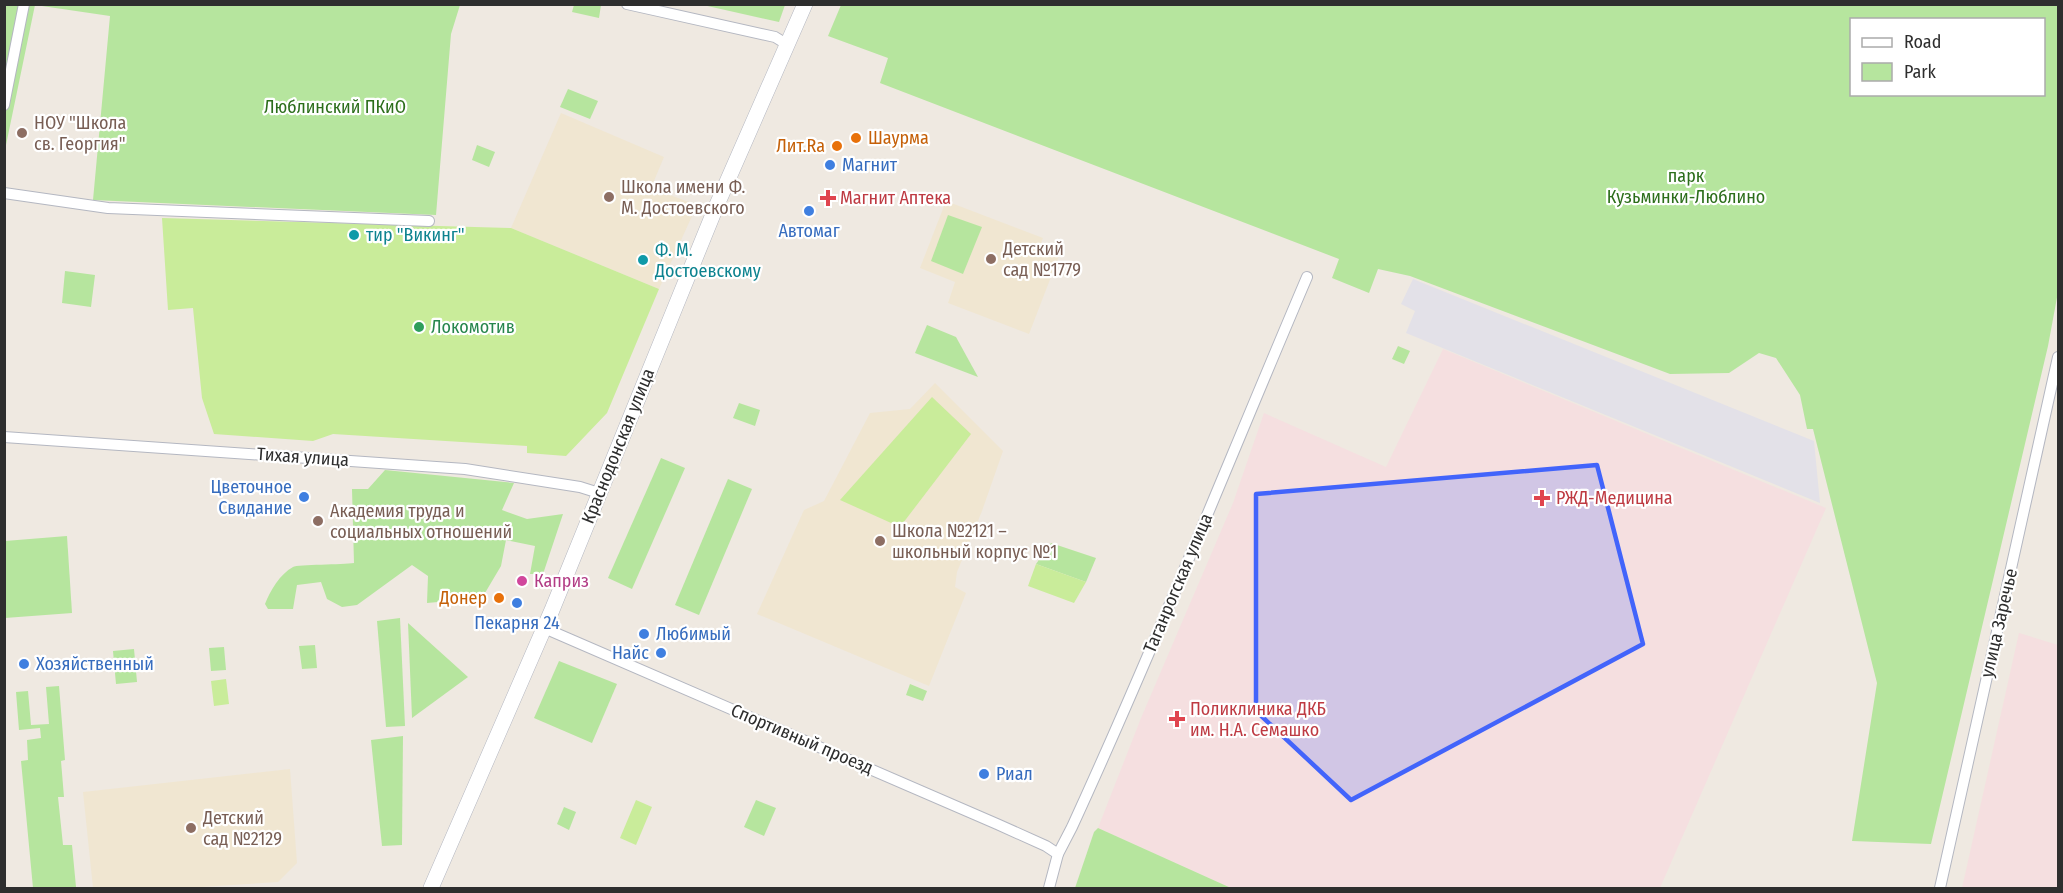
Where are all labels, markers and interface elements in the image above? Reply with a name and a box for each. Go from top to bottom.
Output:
legend [1850,18,2045,96]
text: Road [1904,31,1941,53]
text: Park [1904,61,1937,83]
park label: Люблинский ПКиО [264,96,406,118]
place label: НОУ "Школа св. Георгия" [34,112,126,155]
marker: НОУ "Школа св. Георгия" [15,126,29,140]
place label: Шаурма [868,127,929,149]
marker: Шаурма [849,131,863,145]
place label: Лит.Ra [776,135,825,157]
marker: Лит.Ra [830,139,844,153]
place label: Магнит [842,154,898,176]
marker: Магнит [823,158,837,172]
park label: парк Кузьминки-Люблино [1607,165,1765,208]
place label: Школа имени Ф. М. Достоевского [621,176,746,219]
place label: Магнит Аптека [840,187,951,209]
marker: Школа имени Ф. М. Достоевского [602,190,616,204]
marker: Магнит Аптека [821,191,835,205]
marker: Автомаг [802,204,816,218]
place label: Автомаг [778,220,840,242]
place label: тир "Викинг" [366,224,465,246]
marker: тир "Викинг" [347,228,361,242]
place label: Детский сад №1779 [1002,238,1081,281]
place label: Ф. М. Достоевскому [654,239,761,282]
marker: Детский сад №1779 [984,252,998,266]
marker: Ф. М. Достоевскому [636,253,650,267]
place label: Локомотив [431,316,515,338]
marker: Локомотив [412,320,426,334]
street label: Краснодонская улица [577,365,659,527]
street label: Тихая улица [256,443,350,471]
place label: Цветочное Свидание [211,476,292,519]
place label: РЖД-Медицина [1556,487,1673,509]
marker: РЖД-Медицина [1533,489,1551,507]
marker: Цветочное Свидание [297,490,311,504]
place label: Академия труда и социальных отношений [330,500,512,543]
street label: Таганрогская улица [1139,510,1217,656]
marker: Академия труда и социальных отношений [311,514,325,528]
place label: Школа №2121 – школьный корпус №1 [892,520,1057,563]
marker: Школа №2121 – школьный корпус №1 [873,534,887,548]
street label: улица Заречье [1976,566,2022,680]
place label: Каприз [534,570,589,592]
marker: Каприз [515,574,529,588]
place label: Донер [438,587,487,609]
marker: Донер [492,591,506,605]
marker: Пекарня 24 [510,596,524,610]
place label: Пекарня 24 [474,612,560,634]
place label: Любимый [656,623,731,645]
marker: Любимый [637,627,651,641]
place label: Найс [612,642,649,664]
marker: Найс [654,646,668,660]
place label: Хозяйственный [36,653,154,675]
marker: Хозяйственный [17,657,31,671]
place label: Поликлиника ДКБ им. Н.А. Семашко [1190,698,1326,741]
street label: Спортивный проезд [728,699,876,779]
marker: Поликлиника ДКБ им. Н.А. Семашко [1168,710,1186,728]
place label: Риал [996,763,1033,785]
marker: Риал [977,767,991,781]
place label: Детский сад №2129 [202,807,282,850]
marker: Детский сад №2129 [184,821,198,835]

